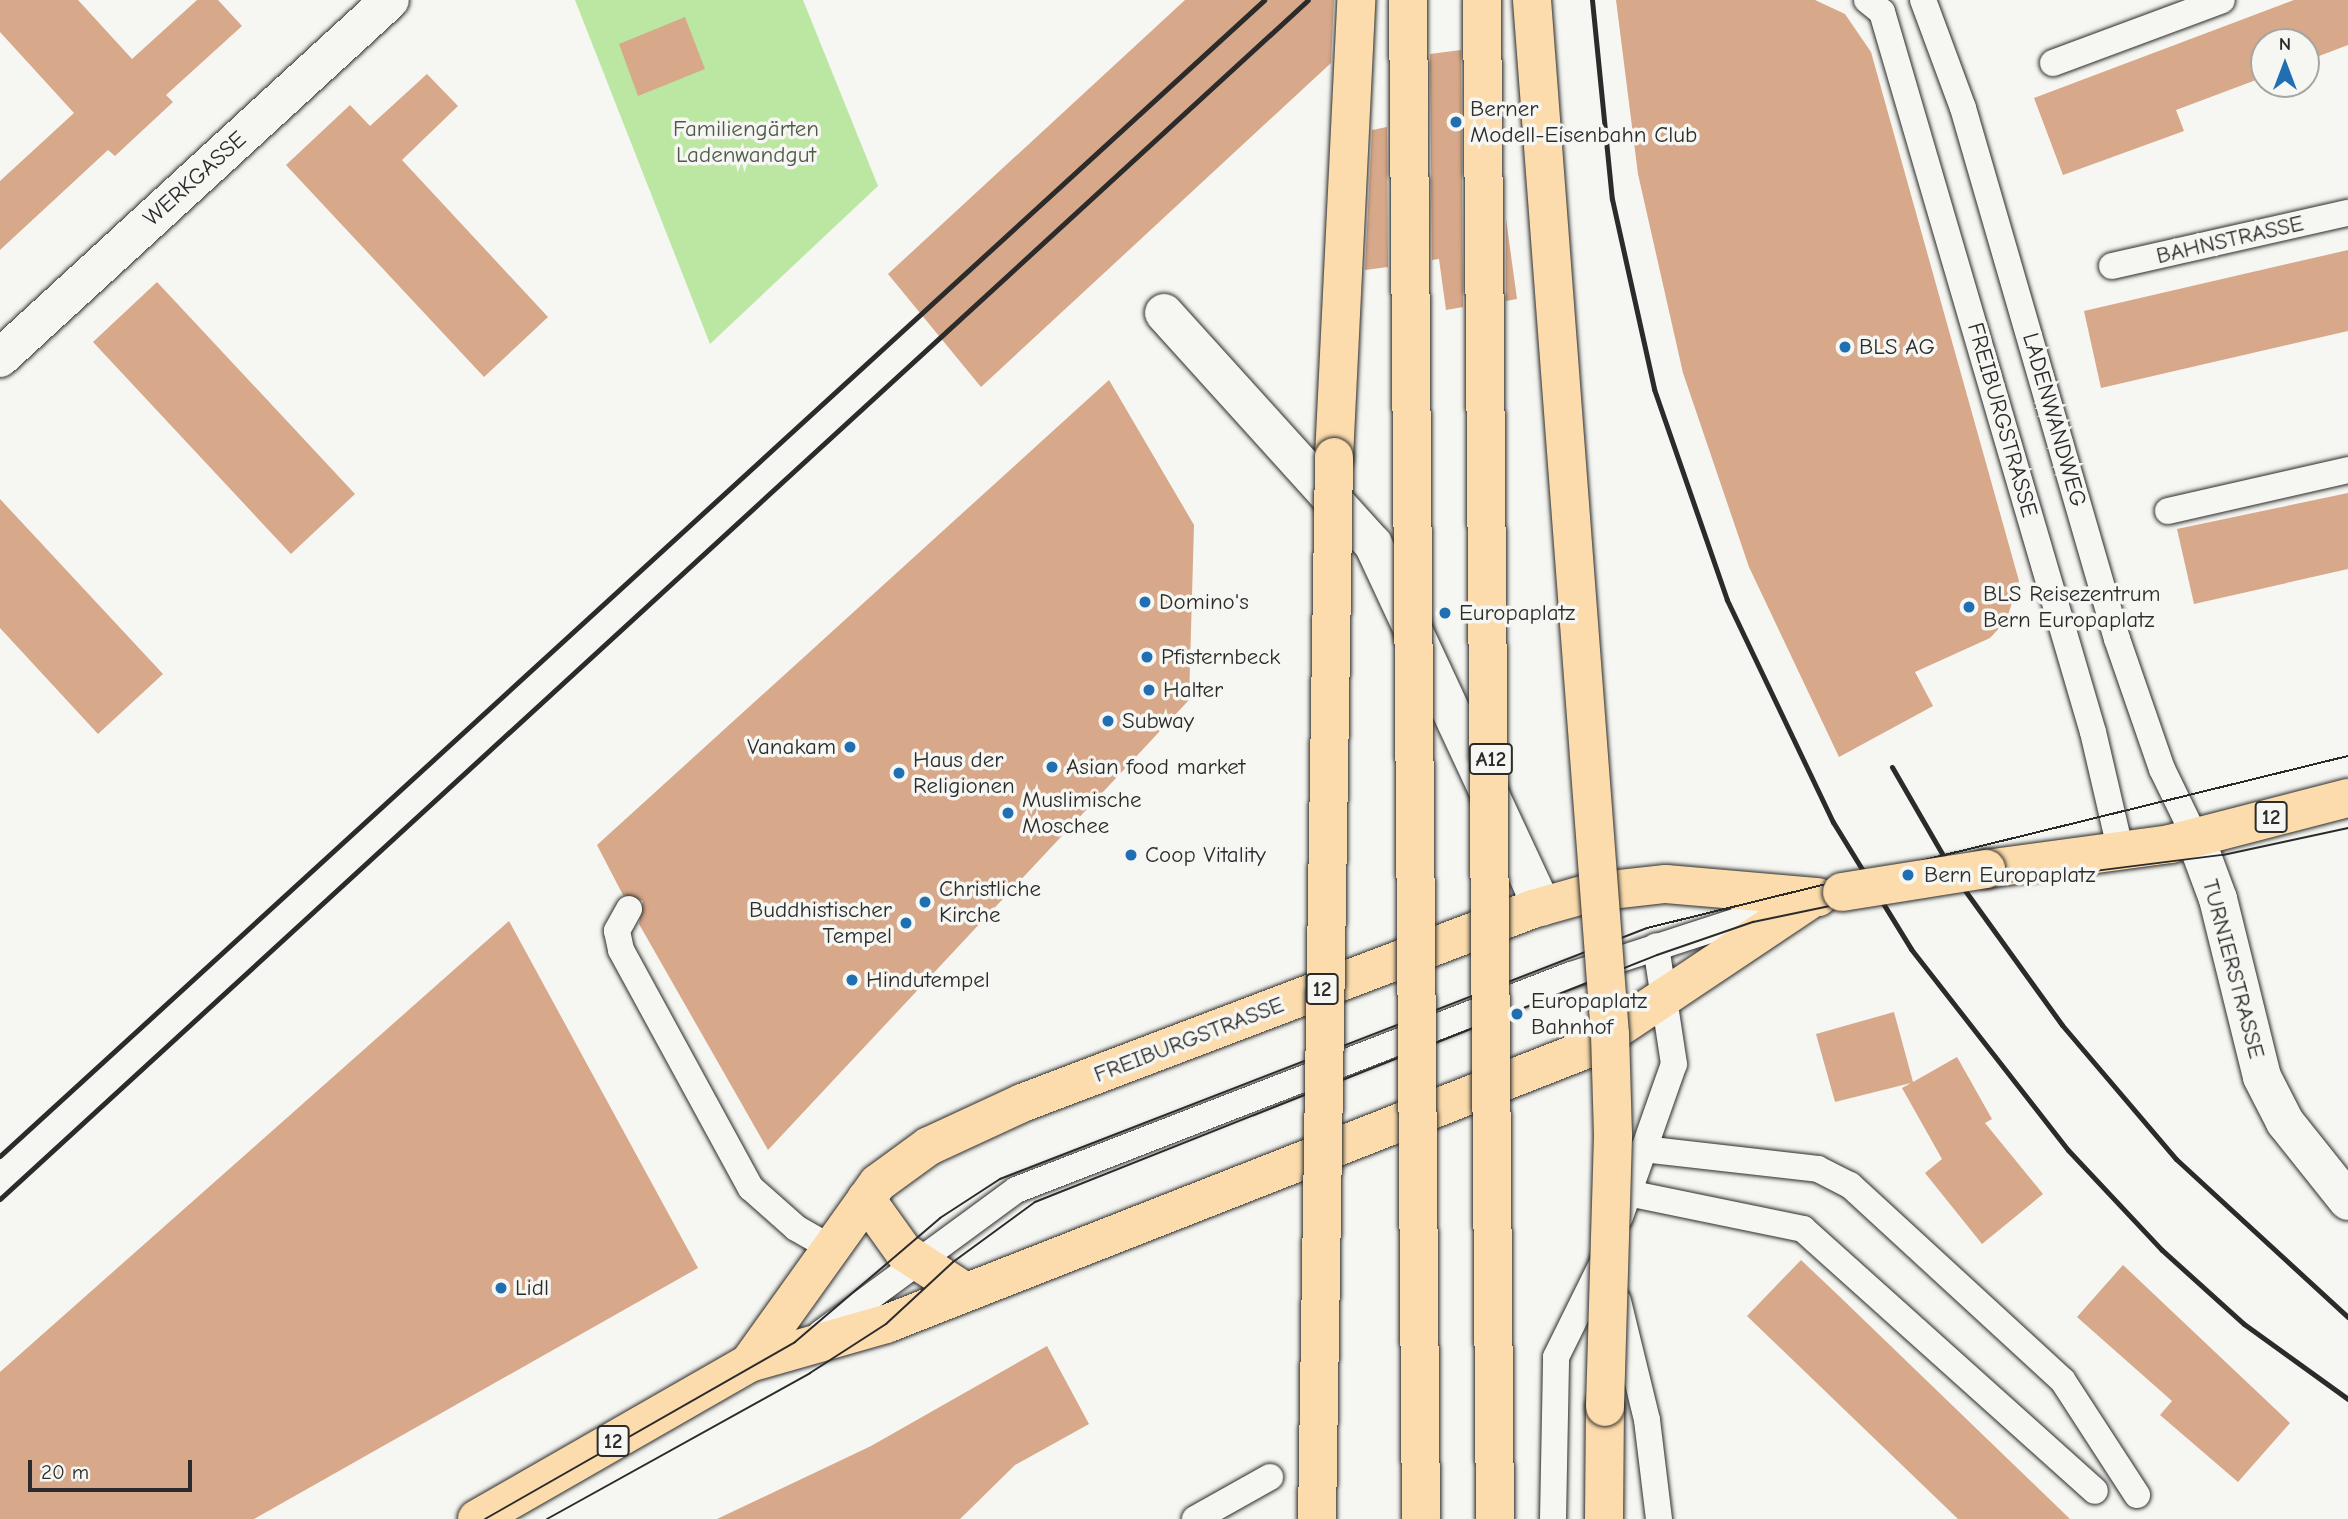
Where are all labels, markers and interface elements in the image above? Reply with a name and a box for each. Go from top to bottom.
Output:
north arrow [2250,28,2320,98]
text: N [2279,33,2291,55]
place label: Berner Modell-Eisenbahn Club [1470,95,1697,149]
marker: Berner Modell-Eisenbahn Club [1448,114,1464,130]
park label: Familiengärten Ladenwandgut [673,115,819,169]
street label: WERKGASSE [138,126,252,232]
street label: BAHNSTRASSE [2154,210,2306,270]
street label: FREIBURGSTRASSE [1961,319,2043,521]
street label: LADENWANDWEG [2016,330,2092,510]
place label: BLS AG [1859,333,1935,361]
marker: BLS AG [1837,339,1853,355]
place label: BLS Reisezentrum Bern Europaplatz [1983,580,2161,634]
place label: Domino's [1159,588,1249,616]
marker: Domino's [1137,594,1153,610]
place label: Europaplatz [1459,599,1575,627]
marker: BLS Reisezentrum Bern Europaplatz [1961,599,1977,615]
marker: Europaplatz [1437,605,1453,621]
place label: Pfisternbeck [1161,643,1280,671]
marker: Pfisternbeck [1139,649,1155,665]
place label: Halter [1163,676,1223,704]
marker: Halter [1141,682,1157,698]
place label: Subway [1122,707,1194,735]
marker: Subway [1100,713,1116,729]
place label: Vanakam [747,733,836,761]
marker: Vanakam [842,739,858,755]
road number: A12 [1468,742,1514,776]
place label: Haus der Religionen [913,746,1015,800]
place label: Asian food market [1066,753,1245,781]
marker: Asian food market [1044,759,1060,775]
marker: Haus der Religionen [891,765,907,781]
place label: Muslimische Moschee [1022,786,1142,840]
road number: 12 [2254,800,2288,834]
marker: Muslimische Moschee [1000,805,1016,821]
place label: Coop Vitality [1145,841,1266,869]
marker: Coop Vitality [1123,847,1139,863]
place label: Bern Europaplatz [1924,861,2096,889]
marker: Bern Europaplatz [1898,865,1918,885]
place label: Christliche Kirche [939,875,1041,929]
street label: TURNIERSTRASSE [2196,876,2270,1062]
marker: Christliche Kirche [917,894,933,910]
place label: Buddhistischer Tempel [749,896,892,950]
marker: Buddhistischer Tempel [898,915,914,931]
place label: Hindutempel [866,966,990,994]
marker: Hindutempel [844,972,860,988]
road number: 12 [1304,972,1340,1006]
place label: Europaplatz Bahnhof [1531,987,1647,1041]
street label: FREIBURGSTRASSE [1090,991,1288,1089]
marker: Europaplatz Bahnhof [1509,1006,1525,1022]
place label: Lidl [515,1274,549,1302]
marker: Lidl [493,1280,509,1296]
road number: 12 [596,1424,630,1458]
scale bar [32,1446,196,1490]
text: 20 m [41,1460,89,1484]

